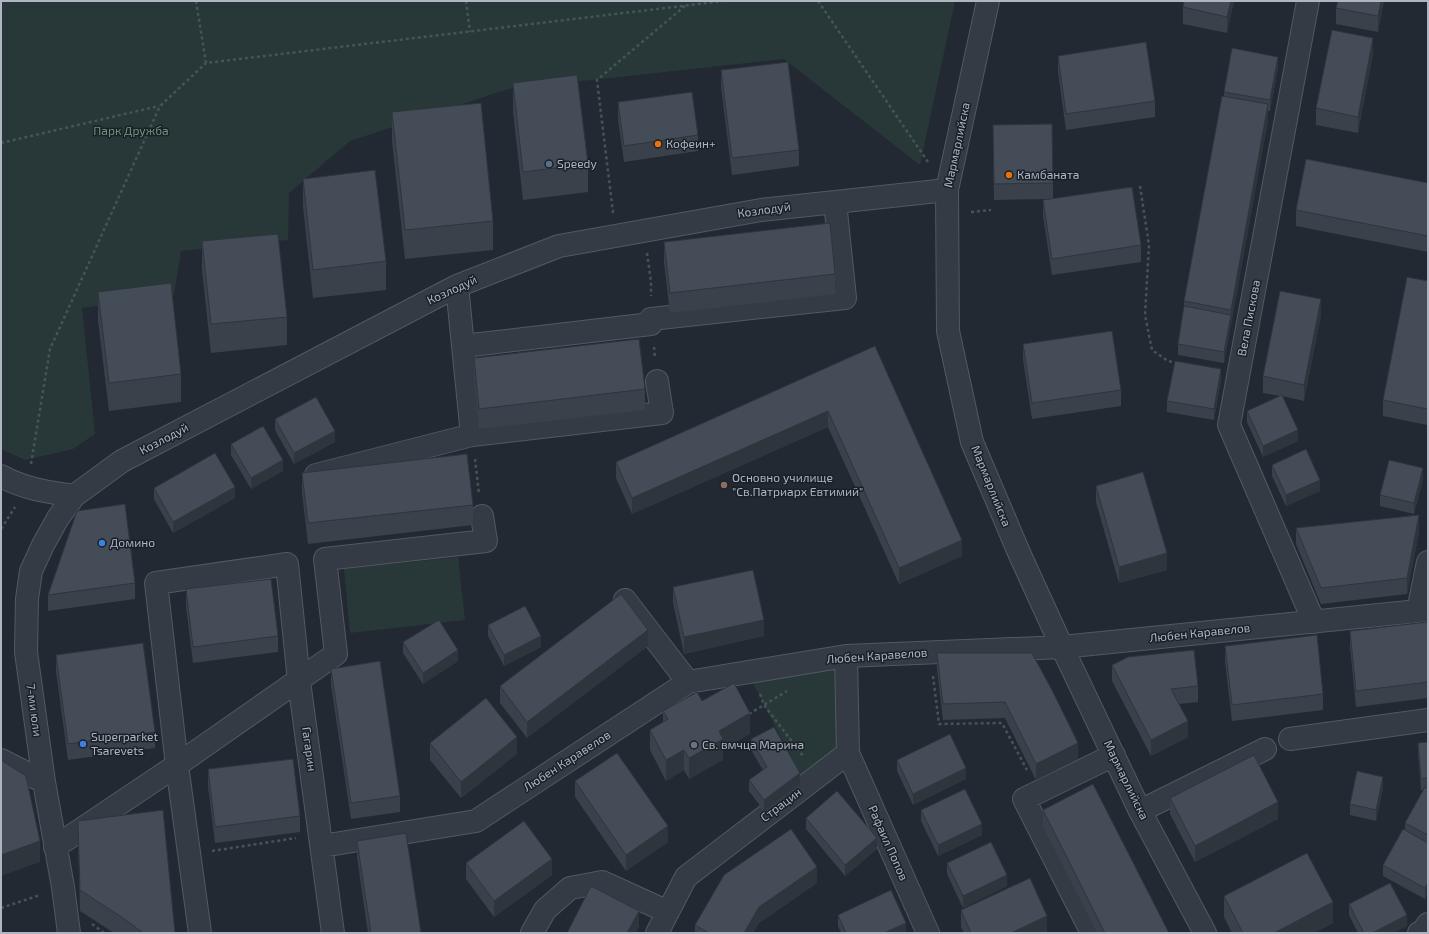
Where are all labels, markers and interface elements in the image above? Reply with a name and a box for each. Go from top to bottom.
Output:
street label: Мармарлийска [940,101,972,189]
park label: Парк Дружба [93,123,169,138]
place label: Кофеин+ [666,136,716,150]
marker: Кофеин+ [653,139,663,149]
place label: Speedy [557,156,597,170]
marker: Speedy [544,159,554,169]
place label: Камбаната [1017,167,1079,181]
marker: Камбаната [1004,170,1014,180]
street label: Козлодуй [736,198,792,221]
street label: Козлодуй [424,271,479,308]
street label: Вела Пискова [1234,278,1262,357]
street label: Козлодуй [137,419,191,458]
street label: Мармарлийска [969,443,1015,528]
place label: Основно училище "Св.Патриарх Евтимий" [732,470,863,498]
marker: Основно училище "Св.Патриарх Евтимий" [719,480,729,490]
place label: Домино [110,535,155,549]
marker: Домино [97,538,107,548]
street label: Любен Каравелов [1149,620,1251,644]
street label: Любен Каравелов [826,644,928,666]
street label: 7-ми юли [24,682,46,737]
street label: Гагарин [300,726,320,772]
street label: Любен Каравелов [520,727,613,794]
place label: Superparket Tsarevets [91,729,159,757]
place label: Св. вмчца Марина [702,737,804,751]
street label: Мармарлийска [1102,738,1152,822]
marker: Superparket Tsarevets [78,739,88,749]
marker: Св. вмчца Марина [689,740,699,750]
street label: Страцин [757,784,804,824]
street label: Рафаил Попов [866,803,912,882]

